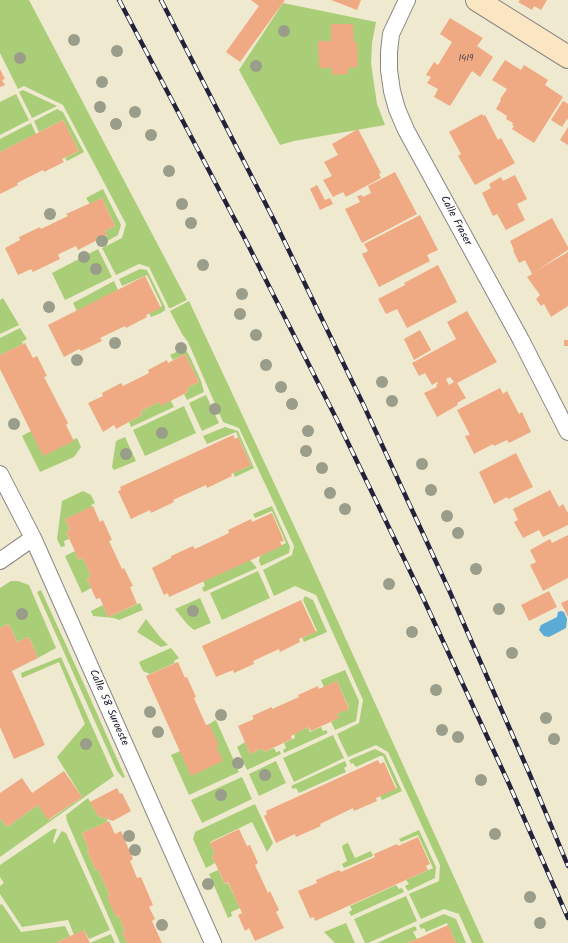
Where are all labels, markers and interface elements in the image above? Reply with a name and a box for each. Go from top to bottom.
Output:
house number: 1419 [458,54,474,64]
street label: Calle Fraser [436,194,474,248]
street label: Calle 58 Suroeste [85,668,131,748]

